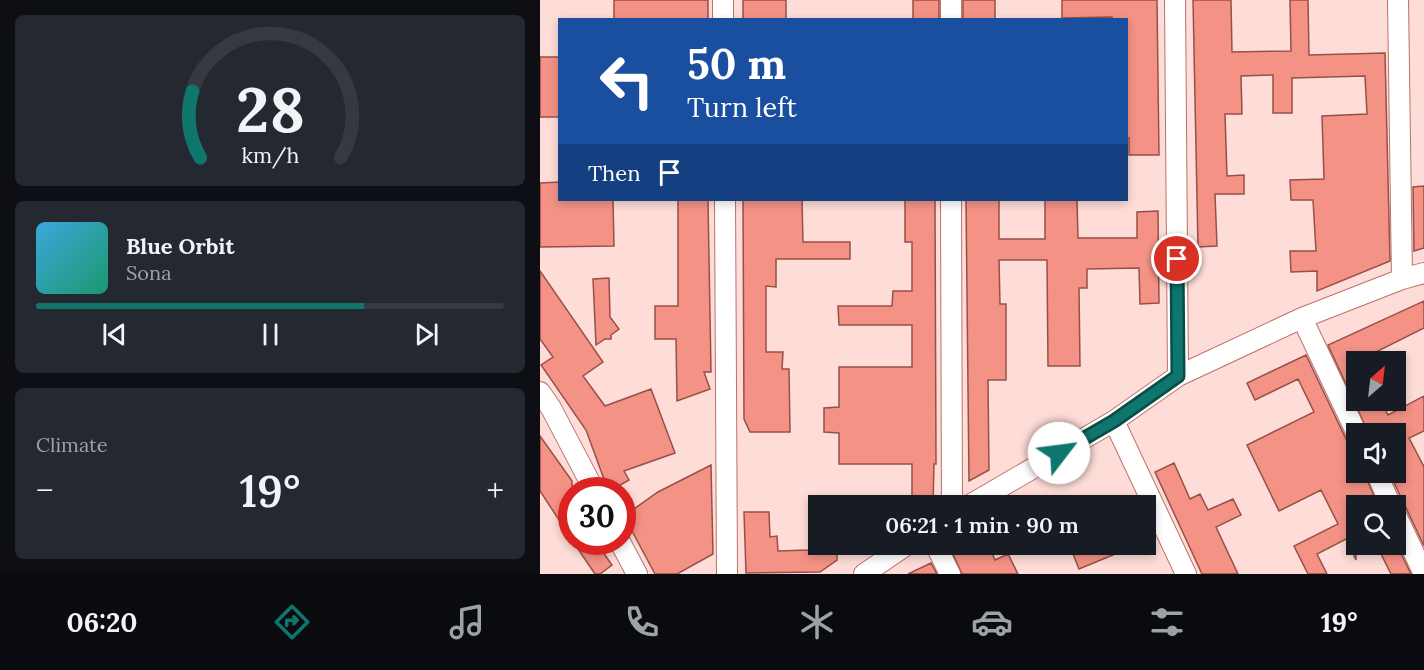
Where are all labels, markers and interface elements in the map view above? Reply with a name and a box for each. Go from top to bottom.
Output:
text: 50 m [687,37,786,91]
icon: left [588,42,666,120]
text: 28 [236,69,304,149]
text: Turn left [687,90,797,124]
text: km/h [241,141,299,169]
icon: arrive [653,156,686,189]
text: Then [588,159,641,187]
text: Blue Orbit [126,232,234,260]
pin [1151,233,1202,284]
icon: arrive [1160,242,1193,275]
text: Sona [126,260,172,285]
icon: previous [98,318,131,351]
icon: pause [254,318,287,351]
icon: next [410,318,443,351]
north arrow [1346,351,1406,411]
map controls [1346,351,1406,555]
position arrow [1027,421,1091,485]
button: sound [1346,423,1406,483]
text: Climate [36,432,108,457]
text: 19° [239,462,301,519]
text: − [36,469,54,511]
text: + [487,469,504,511]
speed limit sign: 30 [558,477,636,555]
button: search [1346,495,1406,555]
text: 06:21 · 1 min · 90 m [885,511,1079,539]
icon: directions [271,601,313,643]
icon: music [446,601,488,643]
icon: phone [621,601,663,643]
icon: climate [796,601,838,643]
icon: car [971,601,1013,643]
icon: filters [1146,601,1188,643]
text: 06:20 [67,605,138,639]
text: 19° [1321,605,1357,639]

